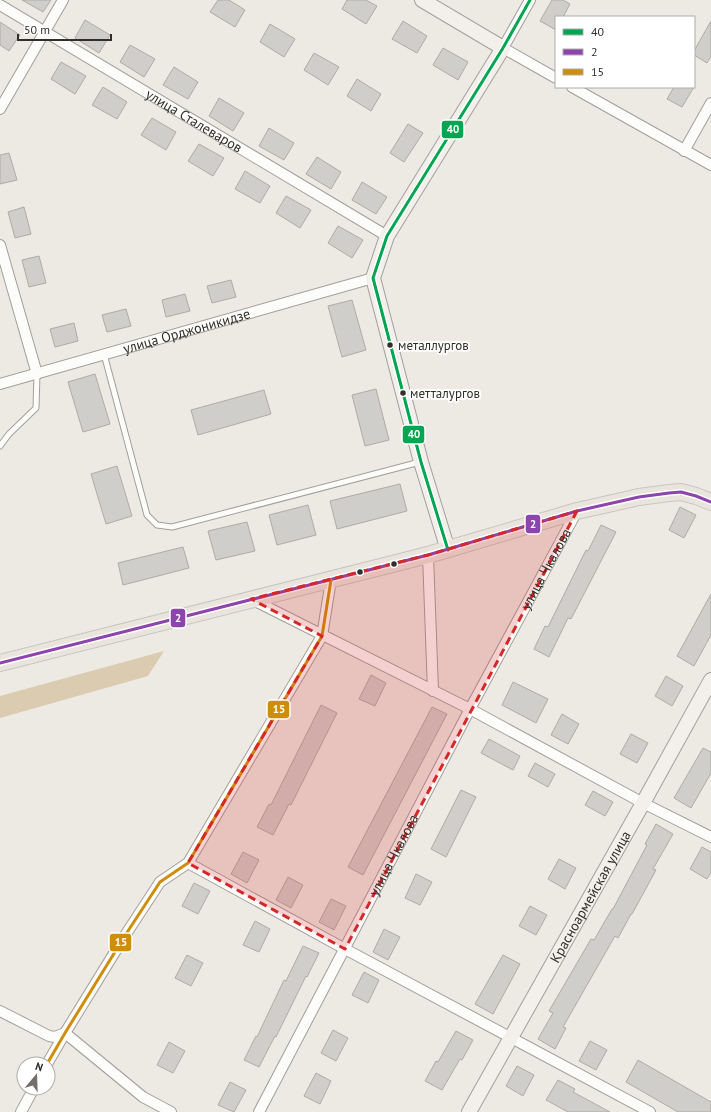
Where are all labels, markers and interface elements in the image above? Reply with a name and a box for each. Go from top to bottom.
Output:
scale bar [18,16,111,42]
legend [555,16,695,88]
text: 50 m [24,22,50,37]
text: 40 [591,24,605,39]
text: 2 [591,44,598,59]
text: 15 [591,64,604,79]
street label: улица Сталеваров [143,85,246,157]
line badge: 40 [441,120,464,139]
text: 40 [447,122,459,136]
street label: улица Орджоникидзе [121,304,252,358]
place label: металлургов [398,337,469,354]
marker: металлургов [385,340,395,350]
place label: метталургов [410,385,480,402]
marker: метталургов [398,388,408,398]
line badge: 40 [402,425,425,444]
text: 40 [408,427,420,441]
line badge: 2 [525,514,541,534]
text: 2 [530,517,536,531]
street label: улица Чкалова [516,525,575,613]
unlabelled marker [389,559,399,569]
unlabelled marker [355,567,365,577]
line badge: 2 [170,608,186,628]
text: 2 [175,611,181,625]
line badge: 15 [267,700,290,719]
text: 15 [273,702,285,716]
street label: улица Чкалова [365,811,422,899]
street label: Красноармейская улица [546,827,635,966]
line badge: 15 [109,933,132,952]
text: 15 [115,935,127,949]
north arrow [16,1056,56,1096]
text: N [34,1059,45,1074]

